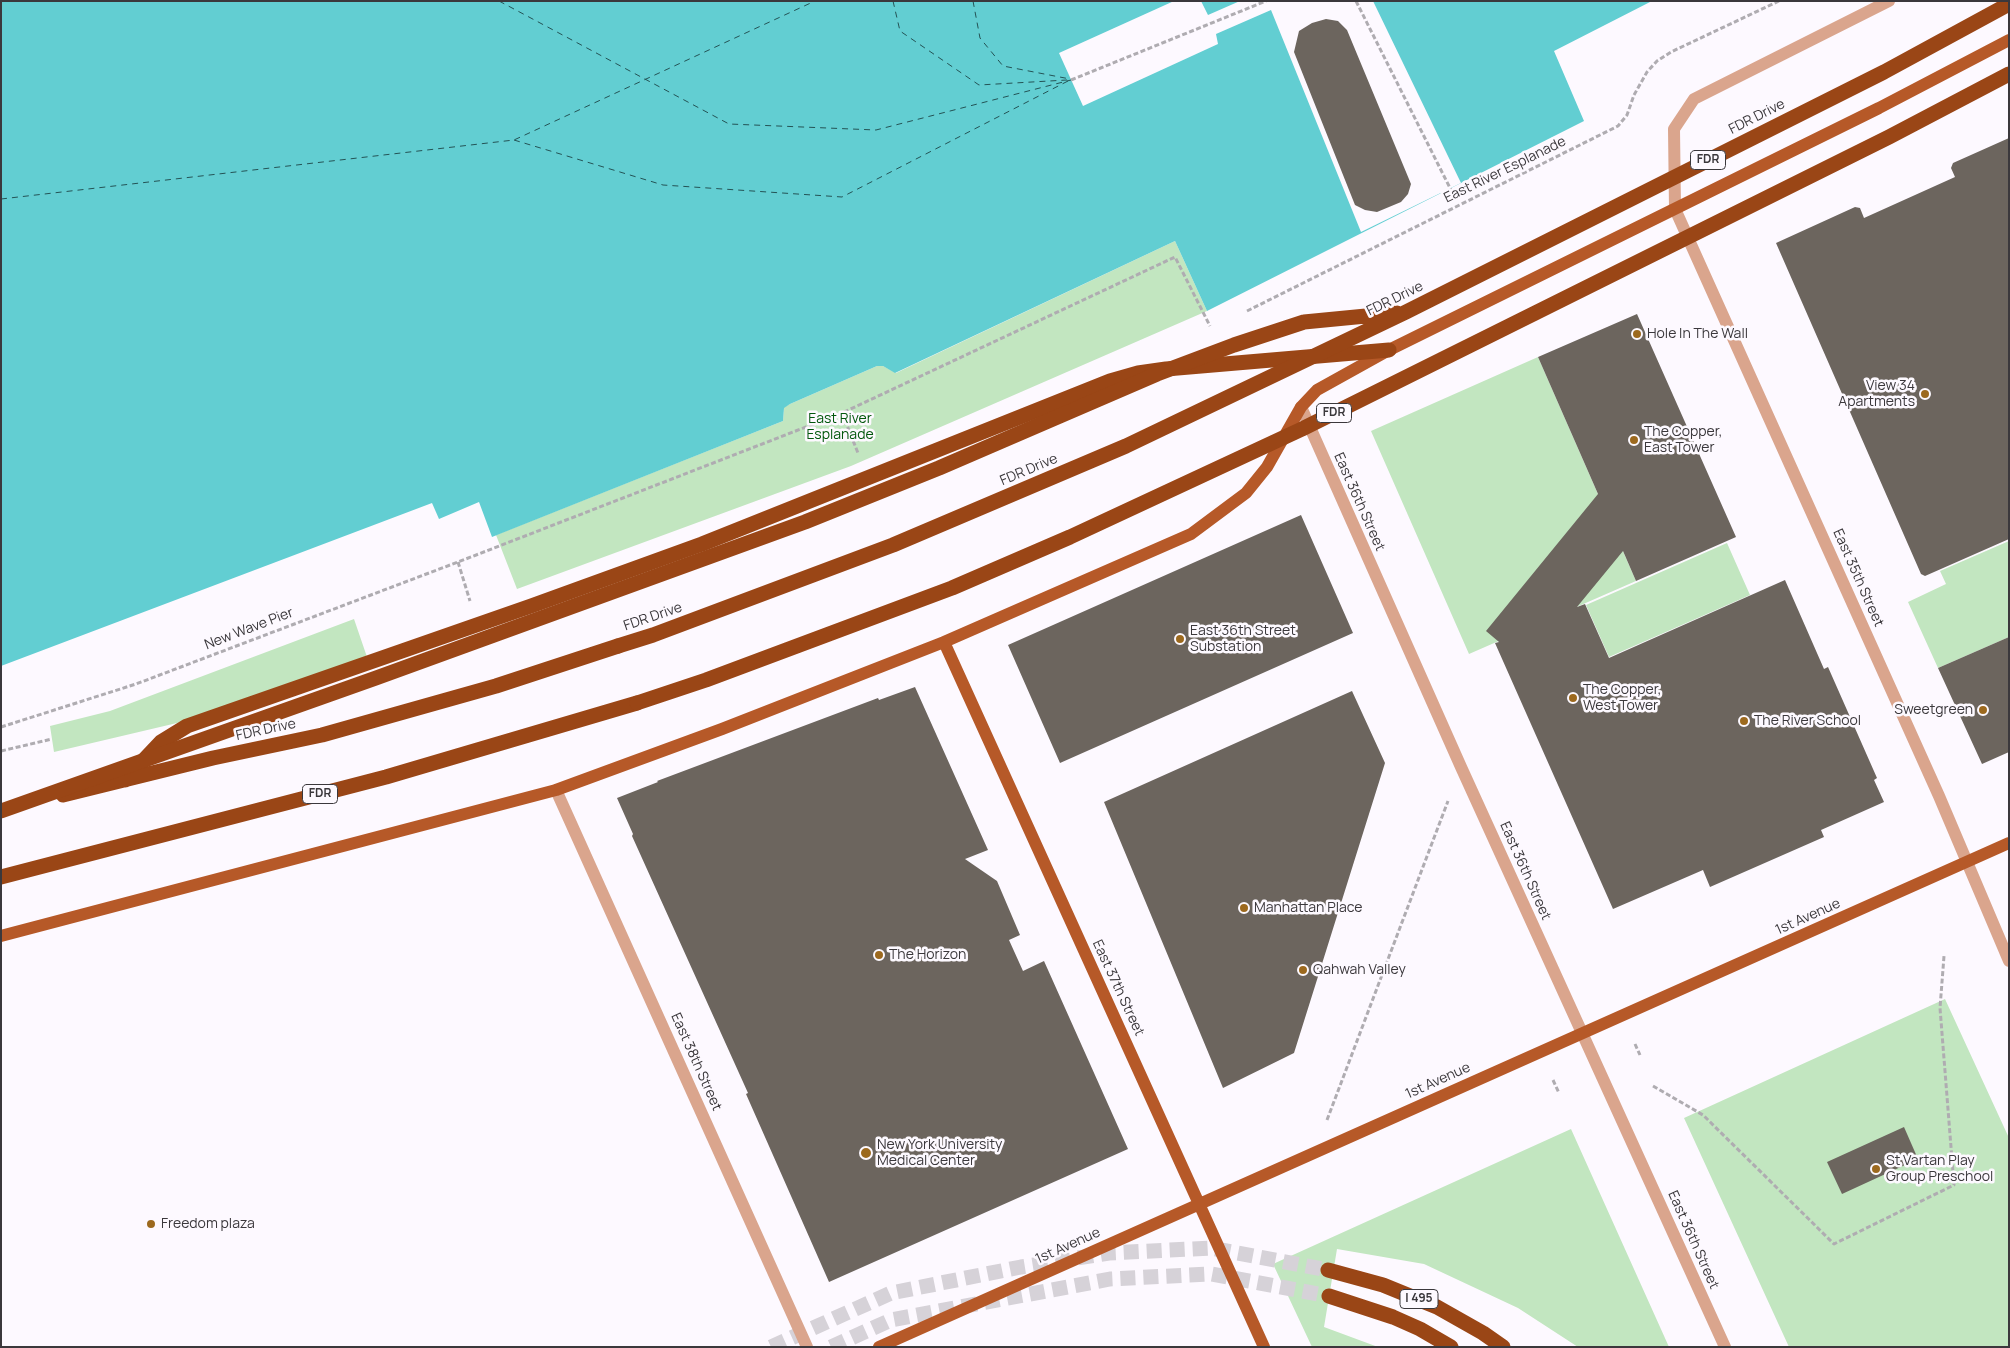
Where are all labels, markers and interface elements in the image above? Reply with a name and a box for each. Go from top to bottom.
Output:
street label: FDR Drive [1726,96,1788,138]
street label: East River Esplanade [1441,133,1569,207]
road number: FDR [1690,150,1726,170]
street label: FDR Drive [1364,278,1426,320]
place label: Hole In The Wall [1647,326,1748,342]
marker: Hole In The Wall [1631,328,1643,340]
place label: View 34 Apartments [1838,378,1915,411]
marker: View 34 Apartments [1919,388,1931,400]
road number: FDR [1316,403,1352,422]
park label: East River Esplanade [806,411,874,444]
place label: The Copper, East Tower [1644,424,1722,457]
marker: The Copper, East Tower [1628,434,1640,446]
street label: FDR Drive [998,450,1060,490]
street label: East 36th Street [1330,450,1388,554]
street label: East 35th Street [1829,527,1887,629]
street label: FDR Drive [622,599,684,635]
street label: New Wave Pier [202,604,296,654]
place label: East 36th Street Substation [1190,623,1296,656]
marker: East 36th Street Substation [1174,633,1186,645]
place label: The Copper, West Tower [1583,682,1661,714]
marker: The Copper, West Tower [1567,692,1579,704]
place label: Sweetgreen [1894,702,1973,718]
marker: Sweetgreen [1977,704,1989,716]
place label: The River School [1754,713,1861,729]
street label: FDR Drive [235,715,297,745]
marker: The River School [1738,715,1750,727]
road number: FDR [302,784,338,804]
street label: East 36th Street [1496,819,1554,923]
street label: 1st Avenue [1773,895,1843,939]
place label: Manhattan Place [1254,900,1362,916]
marker: Manhattan Place [1238,902,1250,914]
street label: East 37th Street [1088,937,1148,1039]
place label: The Horizon [889,947,966,963]
marker: The Horizon [873,949,885,961]
place label: Qahwah Valley [1313,962,1406,978]
marker: Qahwah Valley [1297,964,1309,976]
street label: East 38th Street [667,1011,725,1113]
street label: 1st Avenue [1403,1059,1473,1103]
place label: New York University Medical Center [877,1137,1002,1170]
marker: New York University Medical Center [859,1146,873,1160]
place label: St Vartan Play Group Preschool [1886,1153,1993,1186]
marker: St Vartan Play Group Preschool [1870,1163,1882,1175]
street label: East 36th Street [1664,1188,1722,1292]
place label: Freedom plaza [161,1216,255,1232]
marker: Freedom plaza [145,1218,157,1230]
street label: 1st Avenue [1033,1224,1103,1268]
road number: I 495 [1400,1290,1438,1308]

